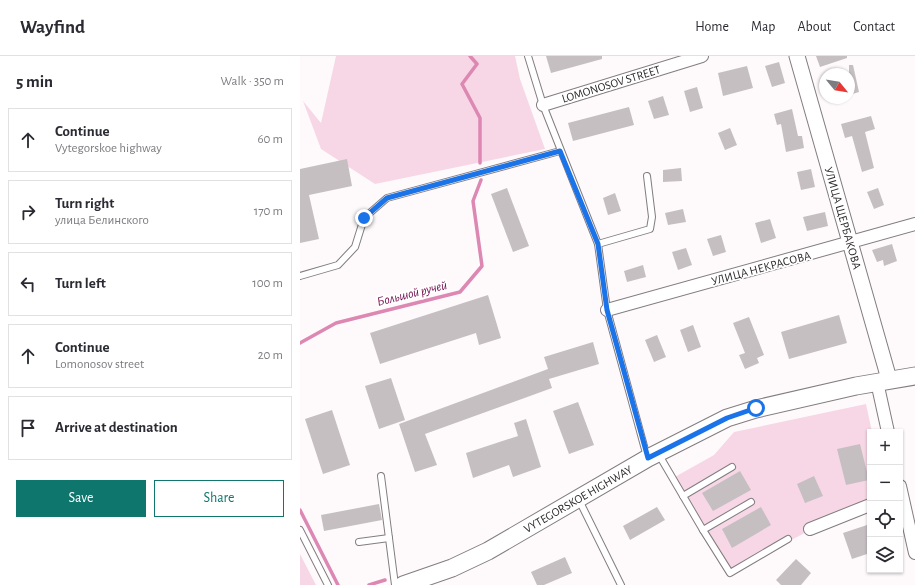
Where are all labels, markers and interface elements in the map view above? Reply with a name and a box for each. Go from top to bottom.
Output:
text: Wayfind [20,18,85,37]
text: Home [695,20,729,34]
text: Map [751,20,775,34]
text: About [797,20,831,34]
text: Contact [853,20,895,34]
street label: LOMONOSOV STREET [560,63,662,105]
north arrow [819,68,855,104]
text: 5 min [16,73,53,90]
text: Walk · 350 m [220,75,284,88]
text: Continue [55,124,110,139]
icon: ahead [17,129,39,151]
text: 60 m [257,133,283,146]
text: Vytegorskoe highway [55,142,162,155]
street label: УЛИЦА ЩЕРБАКОВА [823,165,863,271]
text: Turn right [55,196,114,211]
icon: right [17,201,39,223]
text: 170 m [254,205,283,218]
route end [355,209,373,227]
text: улица Белинского [55,214,149,227]
street label: УЛИЦА НЕКРАСОВА [710,249,812,287]
icon: left [17,273,39,295]
text: Turn left [55,276,106,291]
text: 100 m [252,277,283,290]
water label: Большой ручей [376,279,449,309]
text: Continue [55,340,110,355]
icon: ahead [17,345,39,367]
text: 20 m [258,349,283,362]
text: Lomonosov street [55,358,144,371]
route start [747,399,765,417]
icon: arrive [17,417,39,439]
text: Arrive at destination [55,420,178,435]
map controls [867,429,903,573]
button: + [867,429,903,465]
street label: VYTEGORSKOE HIGHWAY [522,463,635,535]
button: − [867,465,903,501]
button: Save [16,480,146,517]
button: Share [154,480,284,517]
button: locate [867,501,903,537]
button: layers [867,537,903,573]

